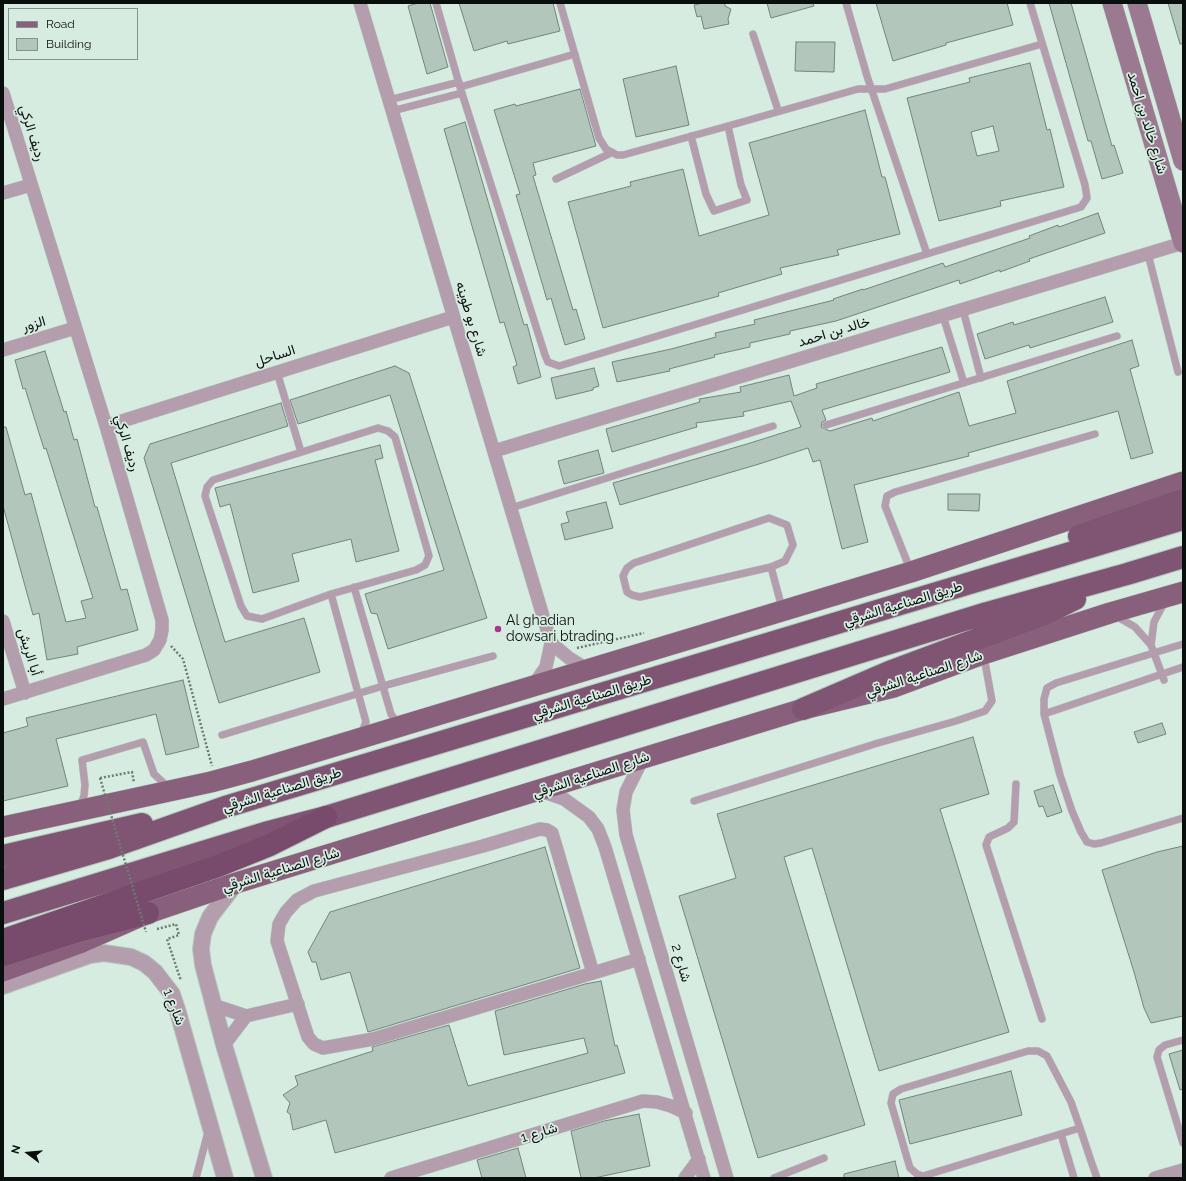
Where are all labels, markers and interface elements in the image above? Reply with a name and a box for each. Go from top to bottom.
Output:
legend [8,8,138,60]
text: Road [46,17,75,31]
text: Building [46,37,92,51]
street label: شارع خالد بن احمد [1124,70,1170,176]
street label: رديف الركي [15,103,49,163]
street label: شارع بو طوينه [452,280,490,358]
street label: الزور [20,313,48,335]
street label: خالد بن احمد [796,313,872,351]
street label: الساحل [253,342,297,370]
street label: رديف الركي [111,413,143,473]
street label: طريق الصناعية الشرقي [842,578,964,630]
place label: Al ghadian dowsari btrading [506,613,614,646]
marker: Al ghadian dowsari btrading [493,624,503,634]
street label: أبا الريش [14,626,44,678]
street label: شارع الصناعية الشرقي [864,647,984,701]
street label: طريق الصناعية الشرقي [531,671,653,723]
street label: شارع الصناعية الشرقي [531,748,651,802]
street label: طريق الصناعية الشرقي [221,764,343,816]
street label: شارع الصناعية الشرقي [220,844,342,896]
street label: شارع 2 [668,942,694,984]
street label: شارع 1 [159,986,189,1028]
street label: شارع 1 [519,1119,559,1147]
north arrow [8,1133,48,1173]
text: N [9,1144,23,1155]

